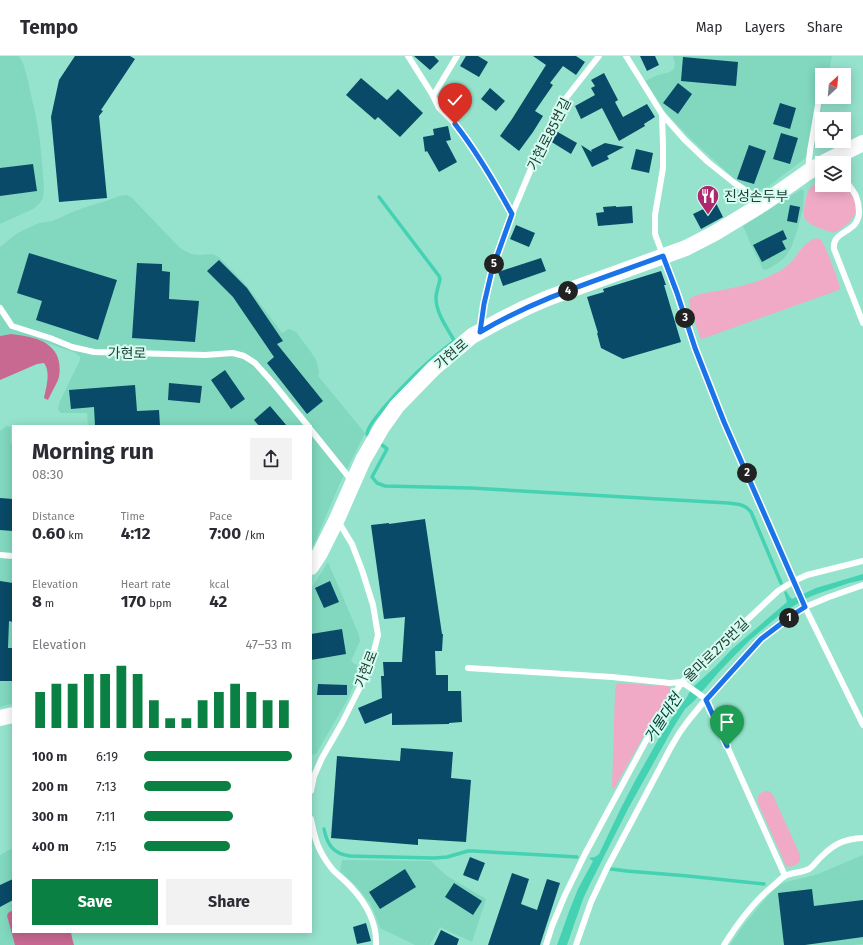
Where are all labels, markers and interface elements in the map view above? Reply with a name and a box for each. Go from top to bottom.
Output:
text: Tempo [20,16,78,39]
text: Map [696,19,722,36]
text: Layers [744,19,785,36]
text: Share [807,19,843,36]
north arrow [815,68,851,104]
map controls [815,68,851,192]
pin [438,83,472,124]
icon: check [444,89,466,111]
street label: 가현로85번길 [524,95,575,173]
button: locate [815,112,851,148]
button: layers [815,156,851,192]
restaurant icon: 진성손두부 [695,183,721,216]
place label: 진성손두부 [724,188,789,205]
pin: 5 [484,254,504,274]
text: 5 [491,257,497,270]
pin: 4 [558,281,578,301]
text: 4 [565,284,571,297]
pin: 3 [675,308,695,328]
text: 3 [682,311,688,324]
street label: 가현로 [431,335,472,373]
street label: 가현로 [108,345,147,362]
text: Morning run [32,438,154,465]
button: share [250,438,292,480]
pin: 2 [737,463,757,483]
text: 2 [744,466,750,479]
text: 08:30 [32,467,63,482]
text: Distance [32,510,75,523]
text: Time [121,510,145,523]
text: Pace [209,510,232,523]
text: 0.60 [32,523,65,544]
text: 4:12 [121,523,150,544]
text: 7:00 [209,523,241,544]
text: km [65,529,83,542]
text: /km [241,529,265,542]
text: Elevation [32,578,78,591]
text: Heart rate [121,578,171,591]
text: kcal [209,578,229,591]
text: 8 [32,591,42,612]
text: 170 [121,591,146,612]
text: 42 [209,591,227,612]
text: m [42,597,54,610]
text: bpm [146,597,172,610]
pin: 1 [779,608,799,628]
text: 1 [786,611,792,624]
street label: 율마로275번길 [680,615,753,686]
text: Elevation [32,637,86,652]
text: 47–53 m [245,637,292,652]
street label: 가현로 [352,648,381,690]
water label: 거물대천 [640,688,687,746]
pin [710,705,744,746]
icon: arrive [716,711,738,733]
text: 100 m [32,749,67,764]
text: 6:19 [96,749,118,764]
text: 200 m [32,779,68,794]
text: 7:13 [96,779,117,794]
text: 300 m [32,809,68,824]
text: 7:11 [96,809,115,824]
text: 400 m [32,839,69,854]
text: 7:15 [96,839,117,854]
button: Save [32,879,158,925]
button: Share [166,879,292,925]

